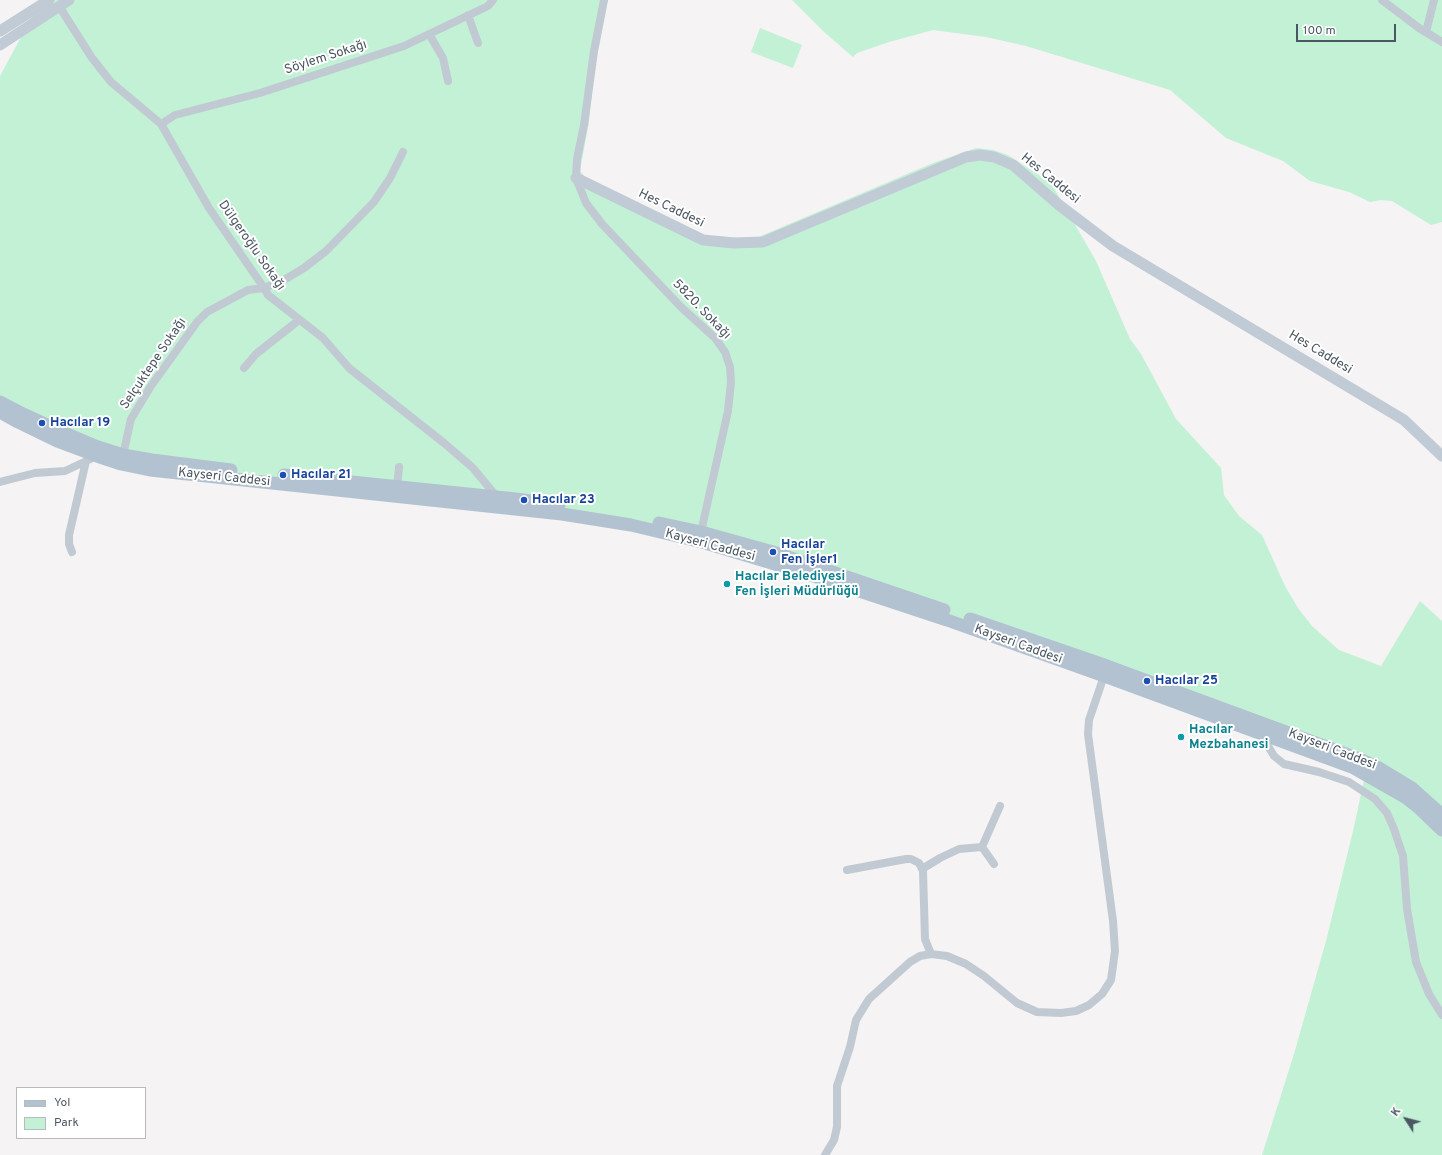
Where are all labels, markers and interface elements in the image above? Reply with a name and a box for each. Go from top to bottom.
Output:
scale bar [1298,16,1398,42]
text: 100 m [1303,23,1336,39]
street label: Söylem Sokağı [283,37,369,79]
street label: Hes Caddesi [1017,150,1083,208]
street label: Hes Caddesi [635,186,707,232]
street label: Dülgeroğlu Sokağı [214,198,288,294]
street label: 5820. Sokağı [669,277,733,343]
street label: Selçuktepe Sokağı [118,315,190,413]
street label: Hes Caddesi [1285,328,1355,378]
place label: Hacılar 19 [50,415,110,431]
marker: Hacılar 19 [37,418,47,428]
street label: Kayseri Caddesi [177,465,271,491]
place label: Hacılar 21 [291,467,351,483]
marker: Hacılar 21 [278,470,288,480]
place label: Hacılar 23 [532,492,595,508]
marker: Hacılar 23 [519,495,529,505]
street label: Kayseri Caddesi [663,526,757,566]
place label: Hacılar Fen İşler1 [781,537,838,568]
marker: Hacılar Fen İşler1 [768,547,778,557]
place label: Hacılar Belediyesi Fen İşleri Müdürlüğü [735,569,859,600]
marker: Hacılar Belediyesi Fen İşleri Müdürlüğü [722,579,732,589]
street label: Kayseri Caddesi [972,622,1064,668]
place label: Hacılar 25 [1155,673,1218,689]
marker: Hacılar 25 [1142,676,1152,686]
place label: Hacılar Mezbahanesi [1189,722,1268,753]
street label: Kayseri Caddesi [1286,726,1378,774]
marker: Hacılar Mezbahanesi [1176,732,1186,742]
legend [16,1087,146,1139]
text: Yol [54,1095,70,1111]
north arrow [1386,1099,1426,1139]
text: K [1388,1105,1404,1119]
text: Park [54,1115,79,1131]

